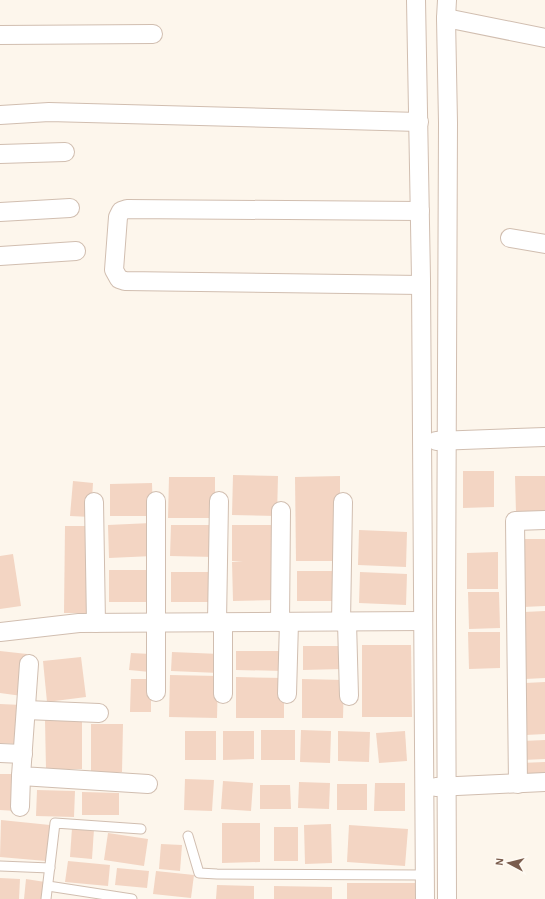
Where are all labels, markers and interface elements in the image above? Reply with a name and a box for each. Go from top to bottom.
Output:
north arrow [489,843,529,883]
text: N [494,857,505,866]

